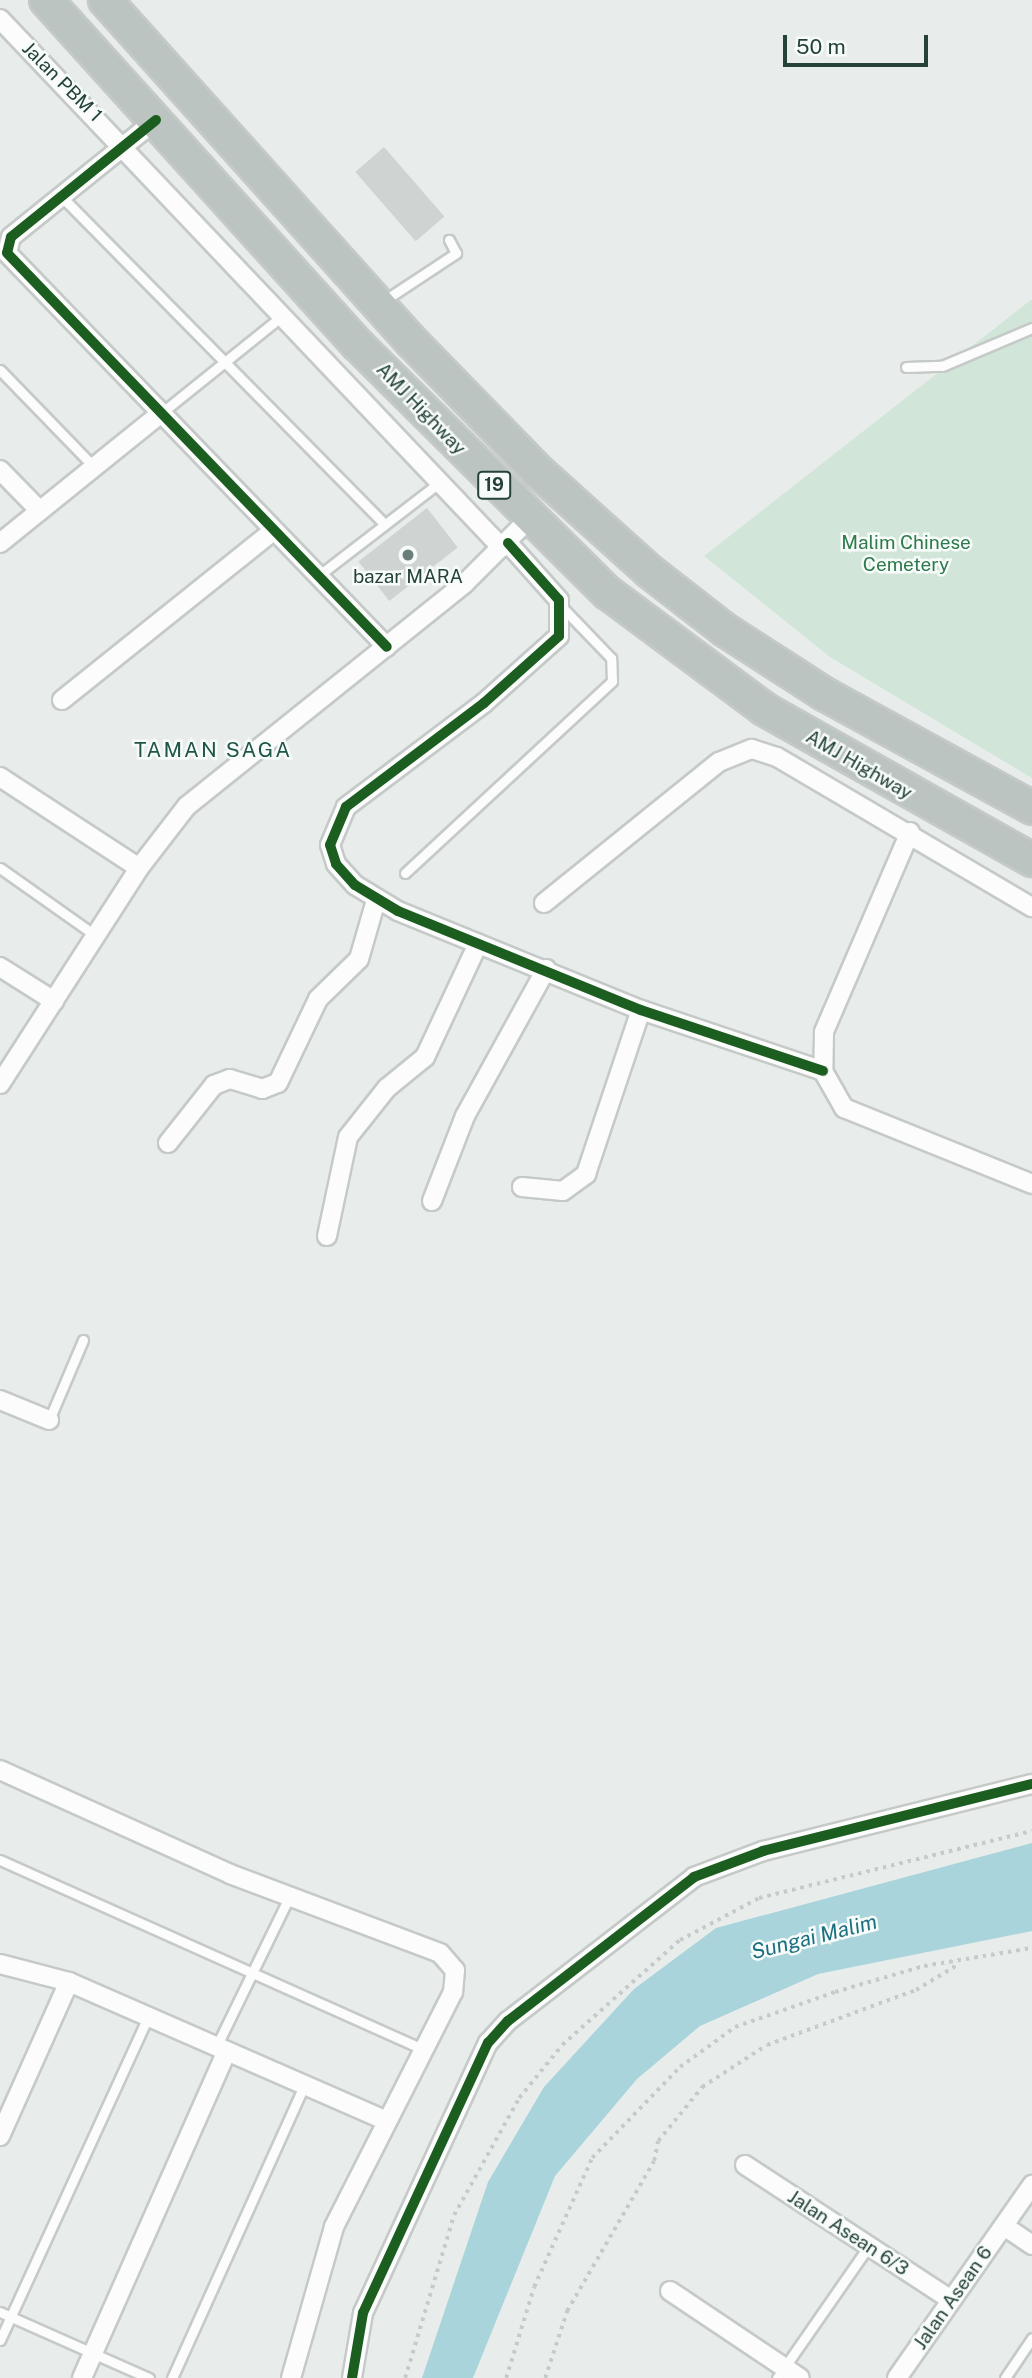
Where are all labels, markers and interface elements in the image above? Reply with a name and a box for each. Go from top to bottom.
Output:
scale bar [787,21,932,65]
text: 50 m [796,34,846,59]
street label: Jalan PBM 1 [17,37,107,127]
street label: AMJ Highway [371,358,471,460]
road number: 19 [476,471,512,500]
park label: Malim Chinese Cemetery [841,532,971,576]
marker: bazar MARA [400,547,416,563]
place label: bazar MARA [353,566,463,588]
street label: AMJ Highway [802,725,916,805]
district label: TAMAN SAGA [135,737,291,763]
water label: Sungai Malim [748,1909,880,1965]
street label: Jalan Asean 6/3 [783,2185,913,2281]
street label: Jalan Asean 6 [909,2242,997,2354]

